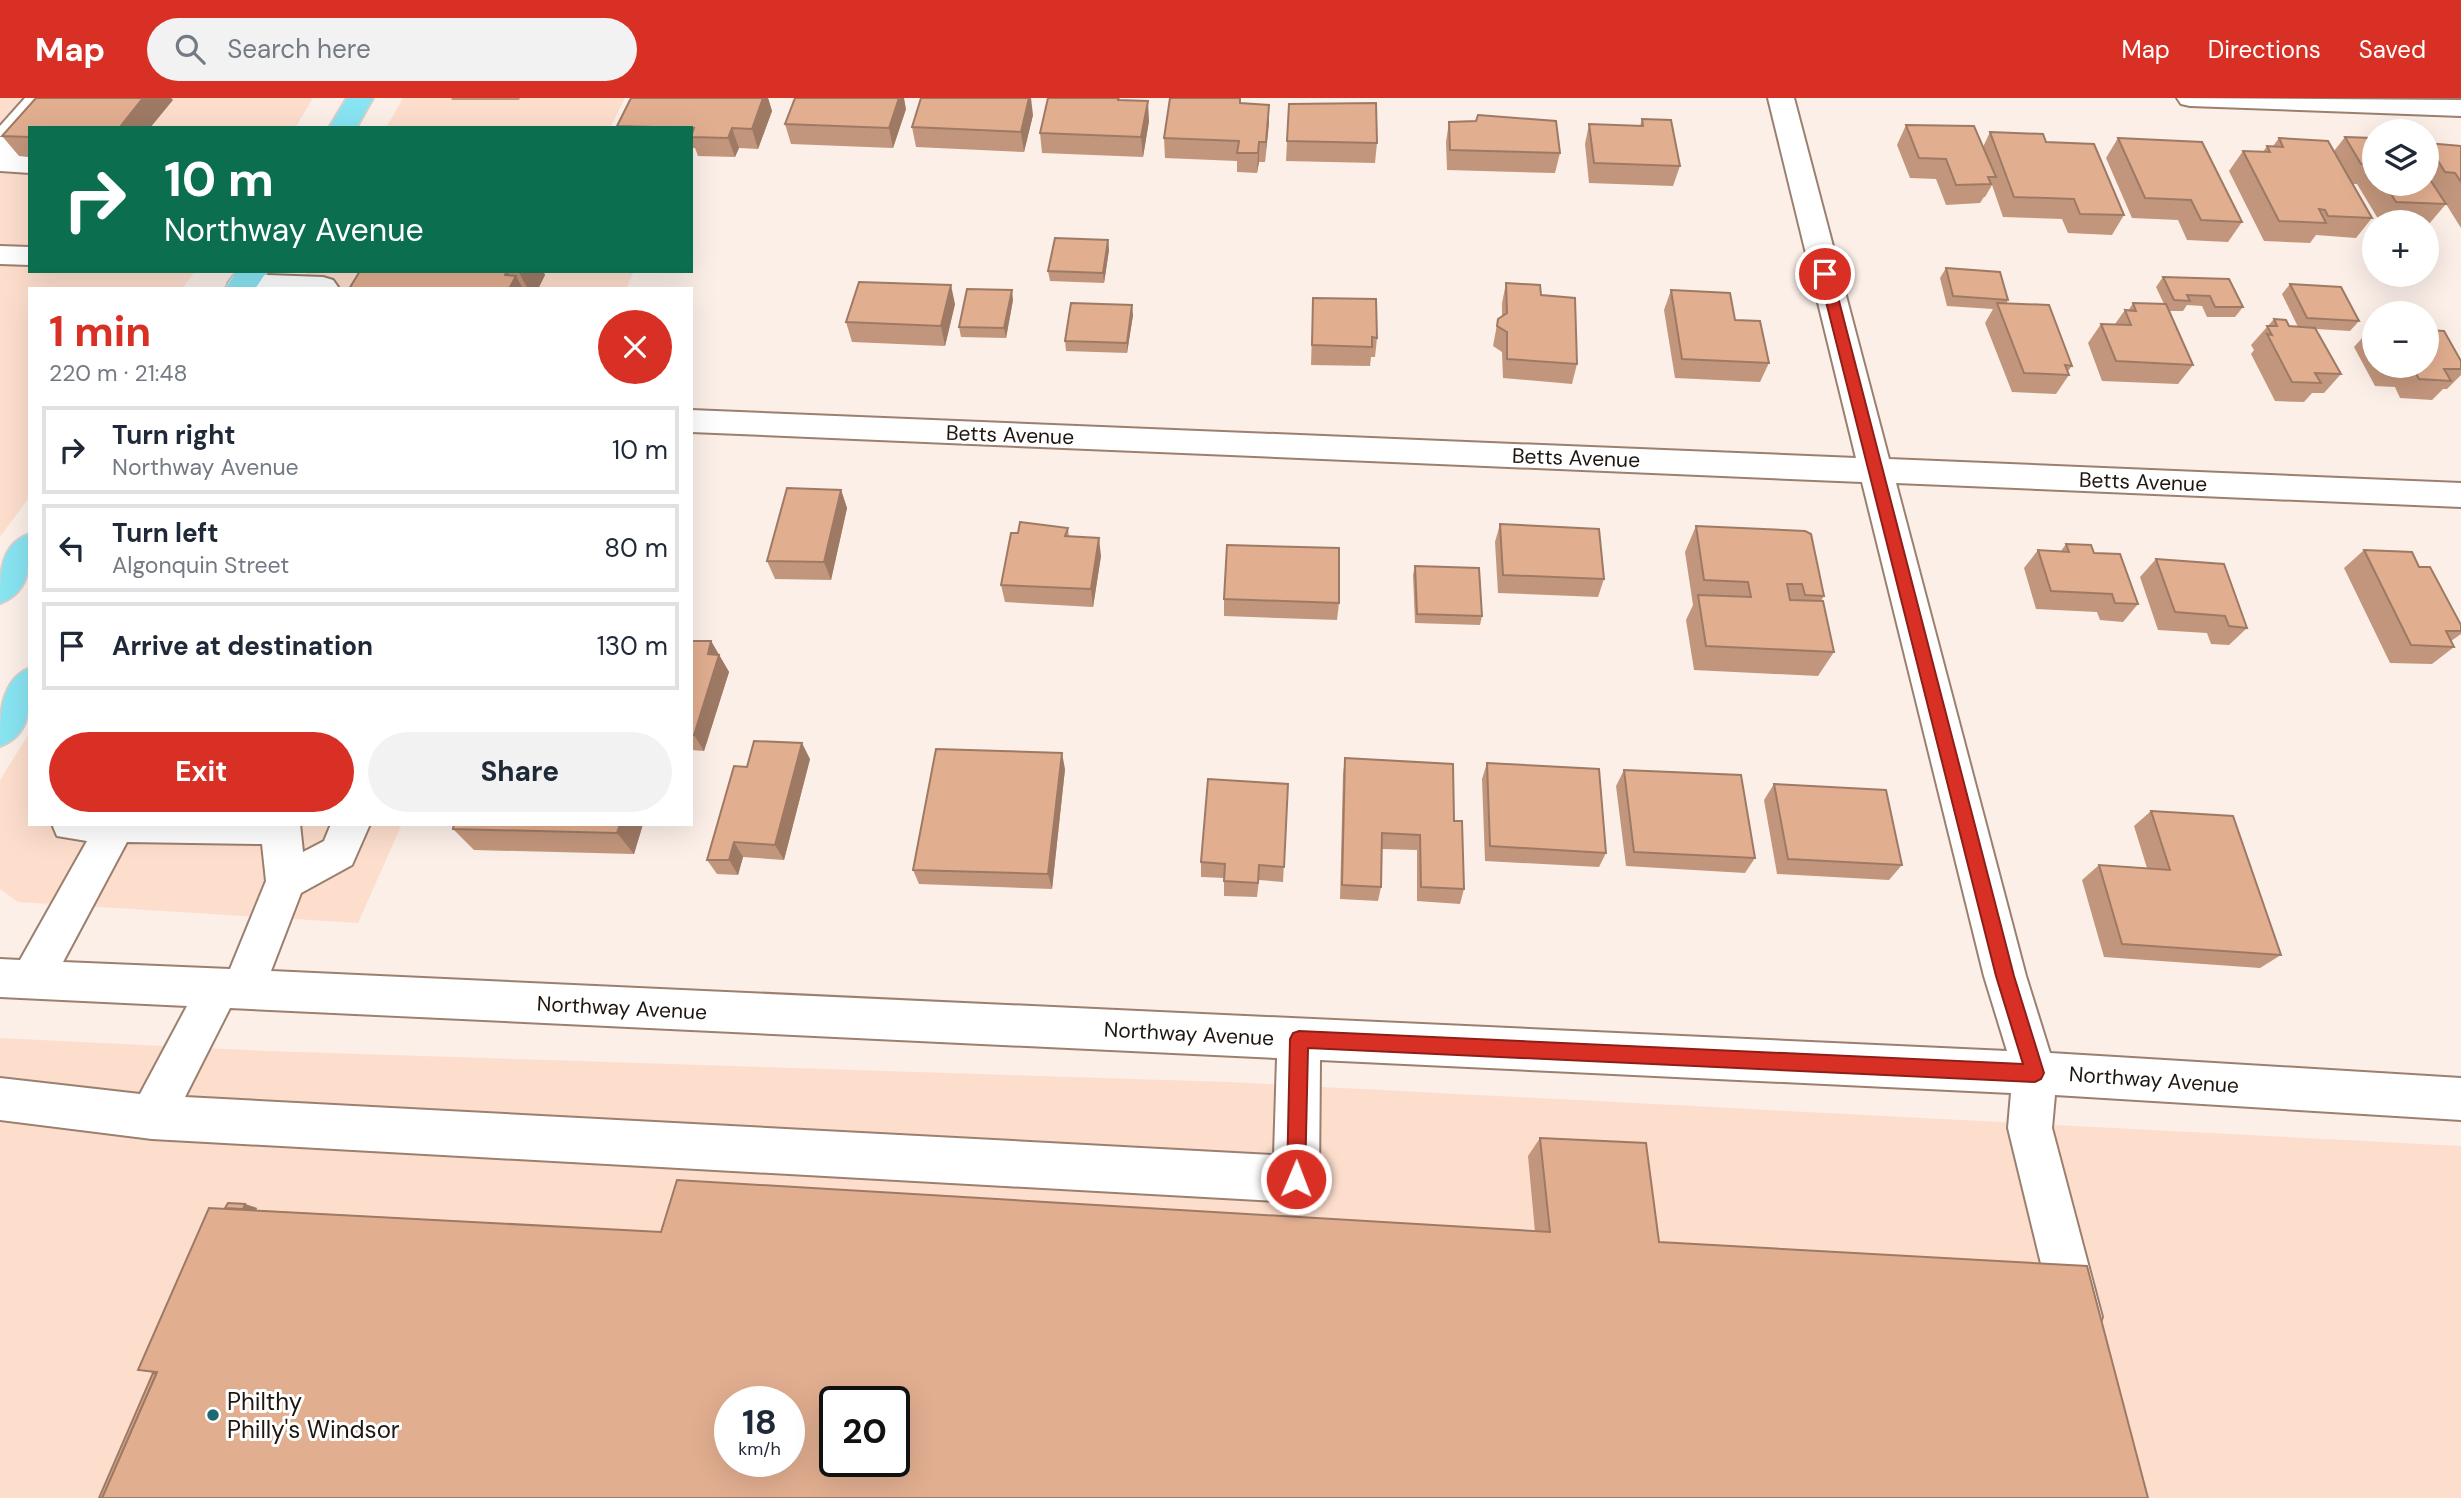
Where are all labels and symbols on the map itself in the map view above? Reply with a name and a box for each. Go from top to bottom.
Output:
pin [1795,244,1855,304]
street label: Betts Avenue [945,419,1075,451]
street label: Betts Avenue [1511,442,1641,474]
street label: Betts Avenue [2078,466,2208,498]
street label: Northway Avenue [536,990,708,1026]
street label: Northway Avenue [1103,1016,1275,1052]
street label: Northway Avenue [2068,1060,2240,1100]
position arrow [1259,1142,1333,1216]
place label: Philthy Philly's Windsor [227,1386,400,1445]
speed limit sign: 20 [819,1386,910,1477]
marker: Philthy Philly's Windsor [205,1407,221,1423]

